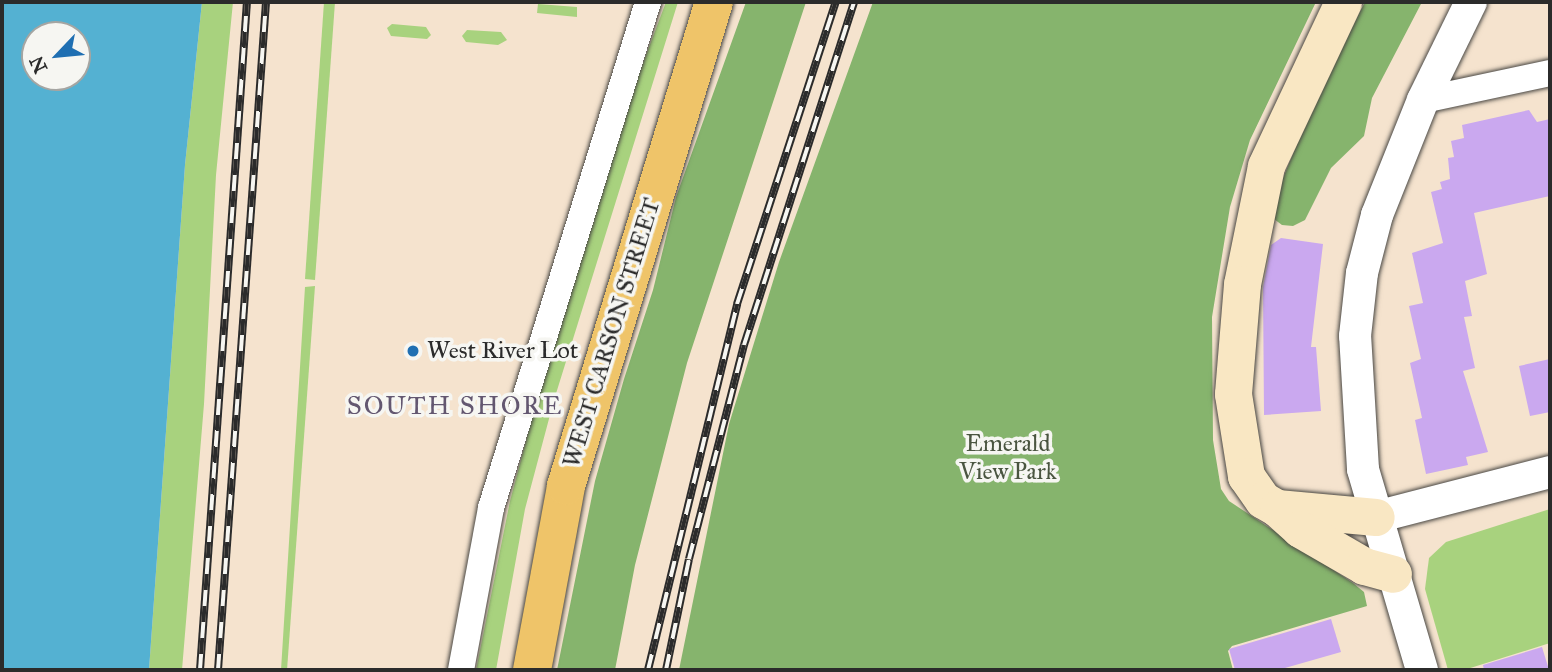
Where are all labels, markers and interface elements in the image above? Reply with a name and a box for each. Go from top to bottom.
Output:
north arrow [21,21,91,91]
text: N [25,52,52,77]
street label: WEST CARSON STREET [557,195,667,471]
place label: West River Lot [427,337,578,365]
marker: West River Lot [405,343,421,359]
district label: SOUTH SHORE [348,390,562,422]
park label: Emerald View Park [959,430,1057,486]

